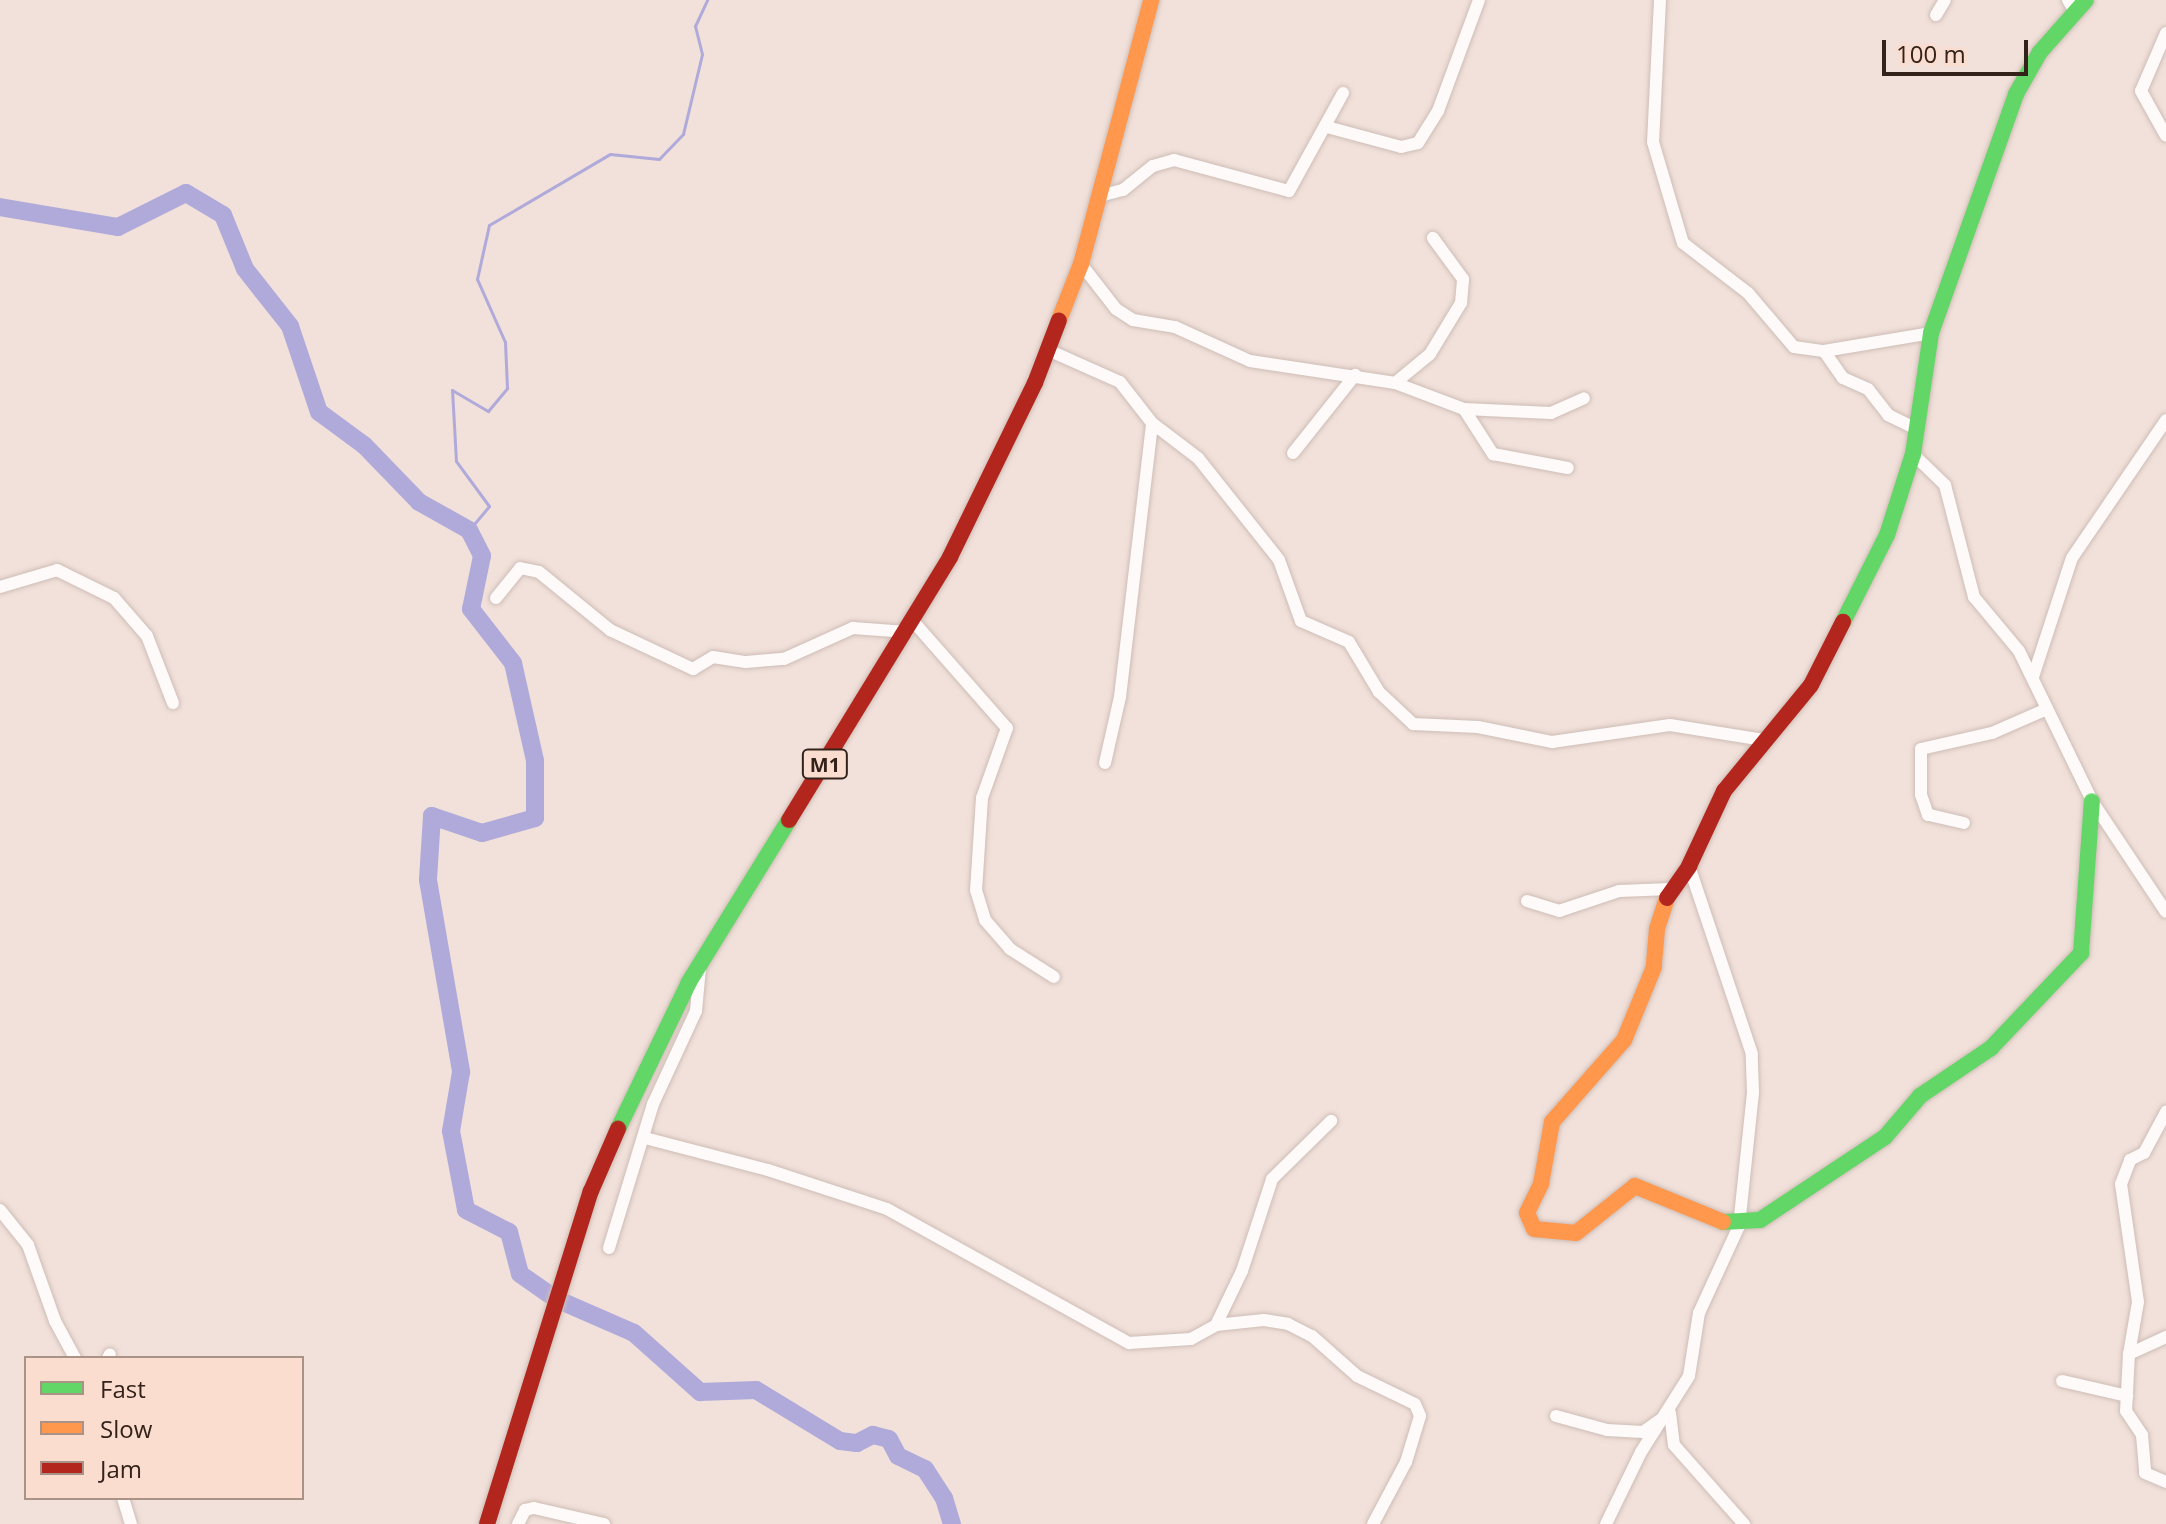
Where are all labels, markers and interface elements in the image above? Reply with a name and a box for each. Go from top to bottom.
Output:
scale bar [1886,24,2032,74]
text: 100 m [1896,37,1966,70]
road number: M1 [801,748,849,780]
legend [24,1356,304,1500]
text: Fast [100,1372,146,1405]
text: Slow [100,1412,152,1445]
text: Jam [100,1452,142,1485]

